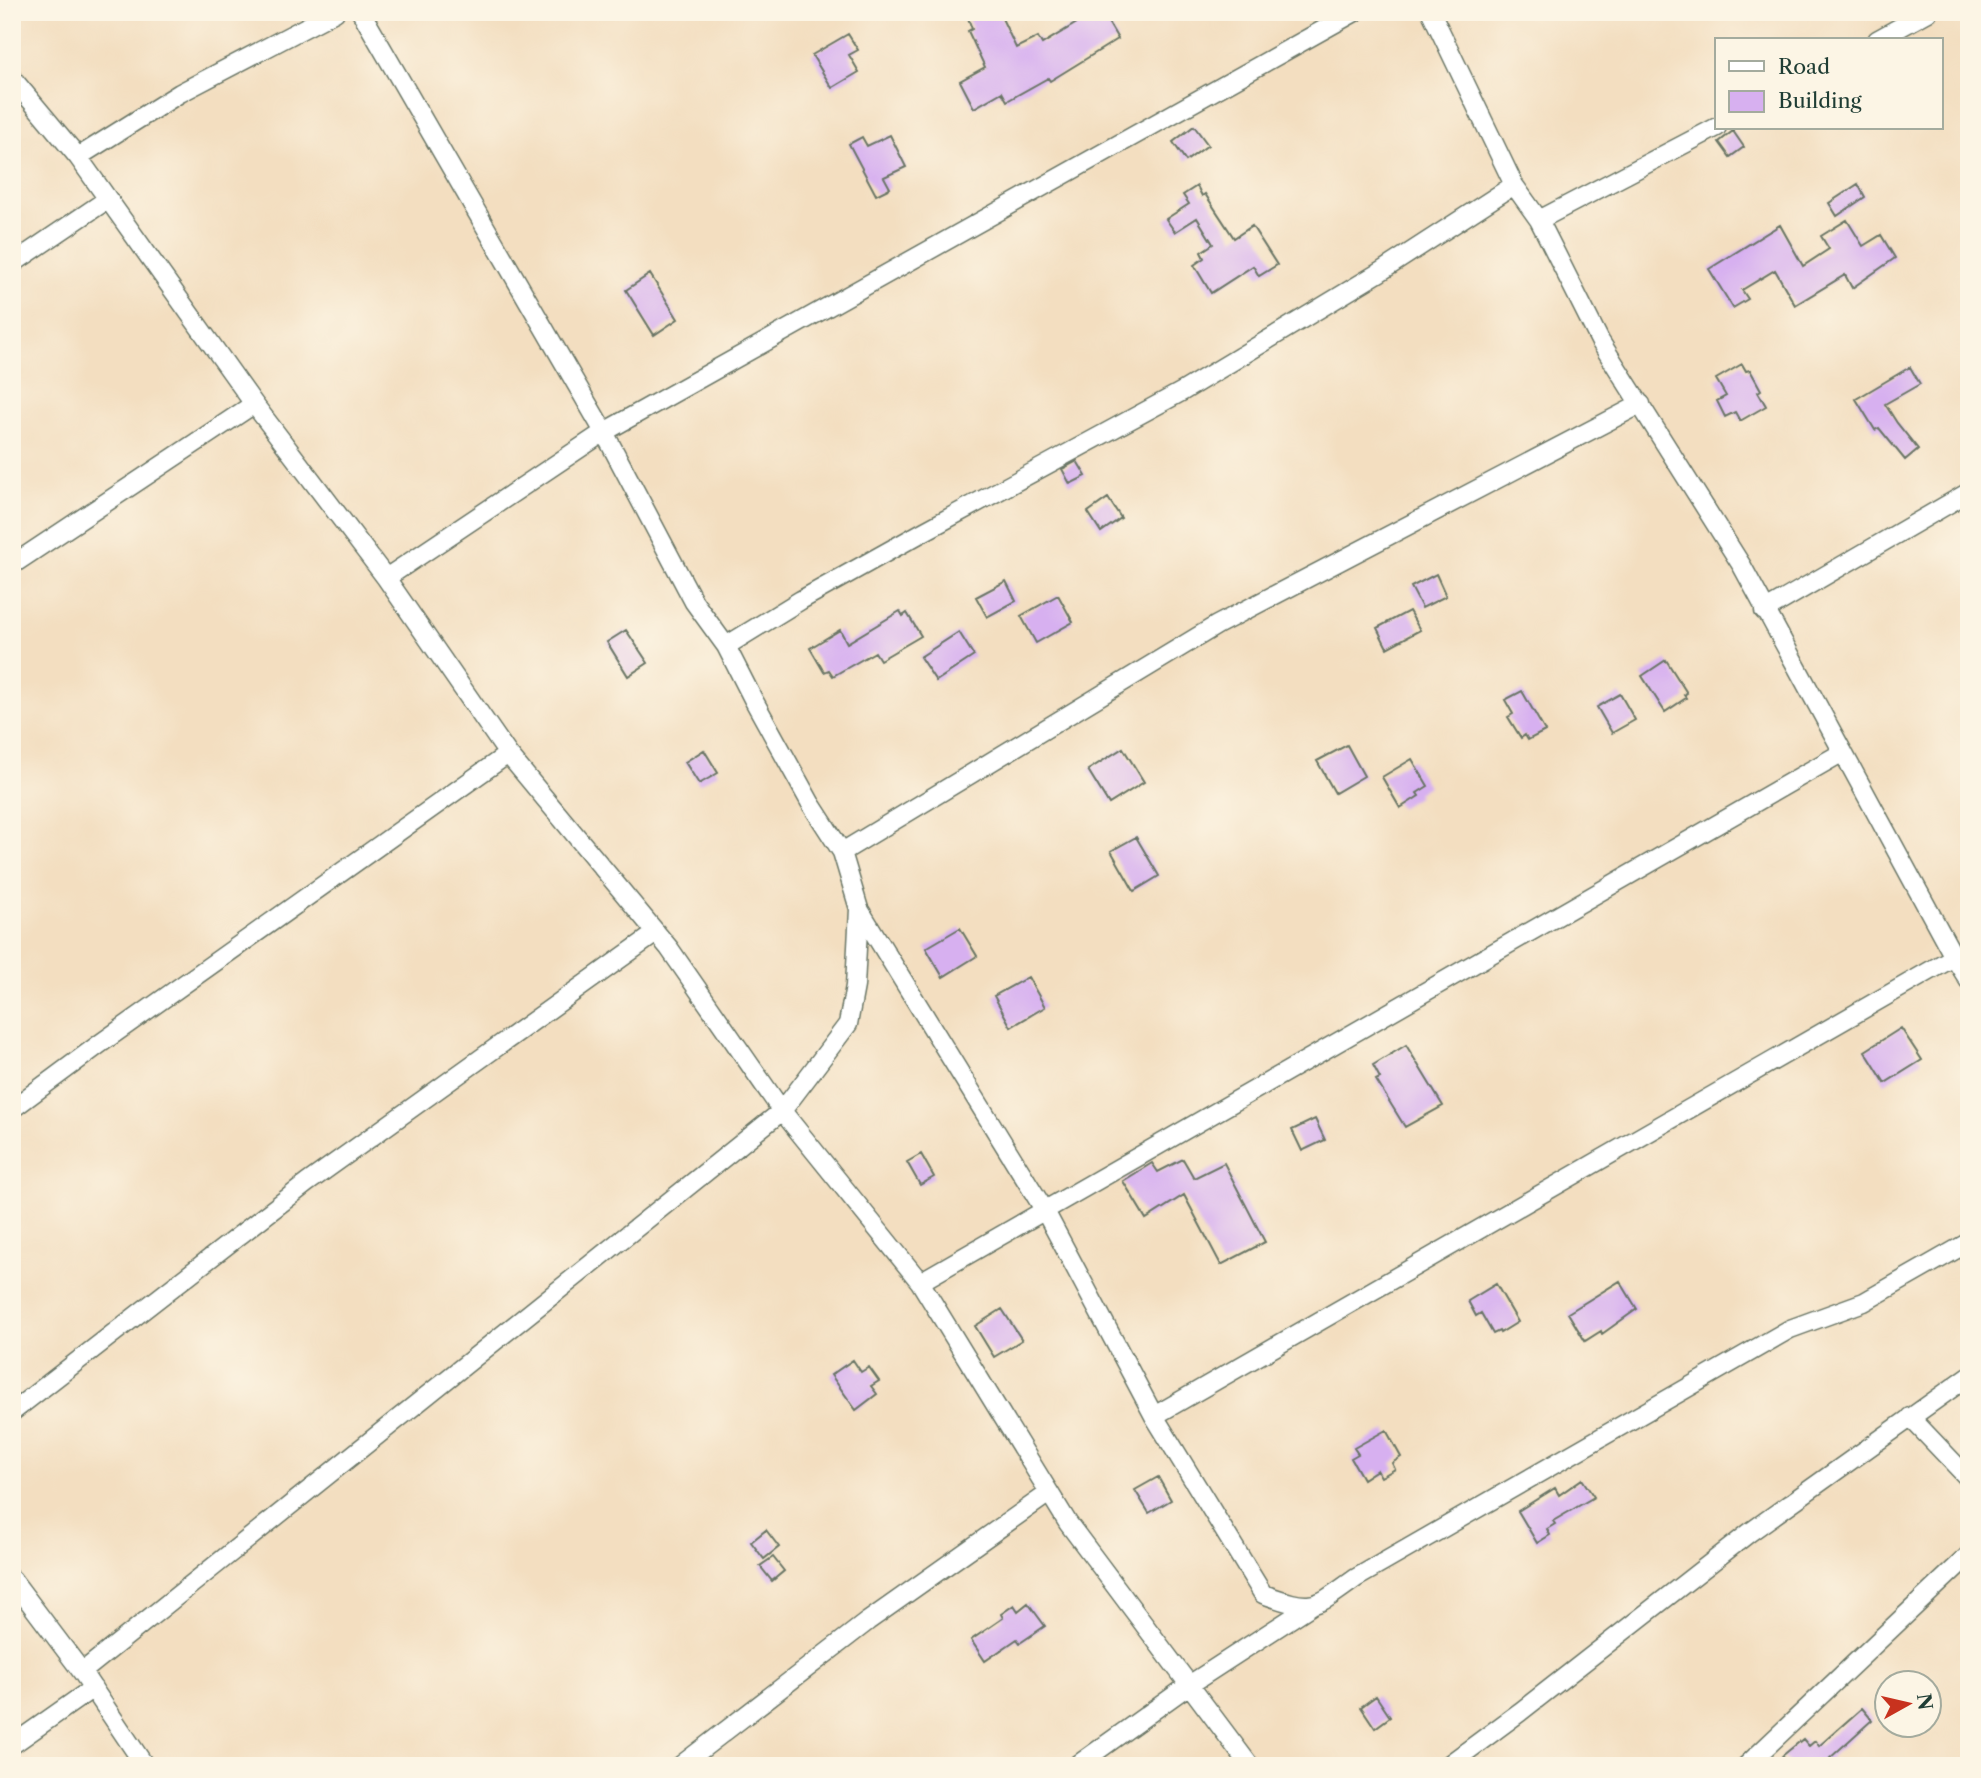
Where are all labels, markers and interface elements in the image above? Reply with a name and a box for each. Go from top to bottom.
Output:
legend [1715,38,1942,130]
text: Road [1778,54,1830,79]
text: Building [1778,88,1863,113]
north arrow [1872,1670,1942,1740]
text: N [1912,1692,1937,1711]

